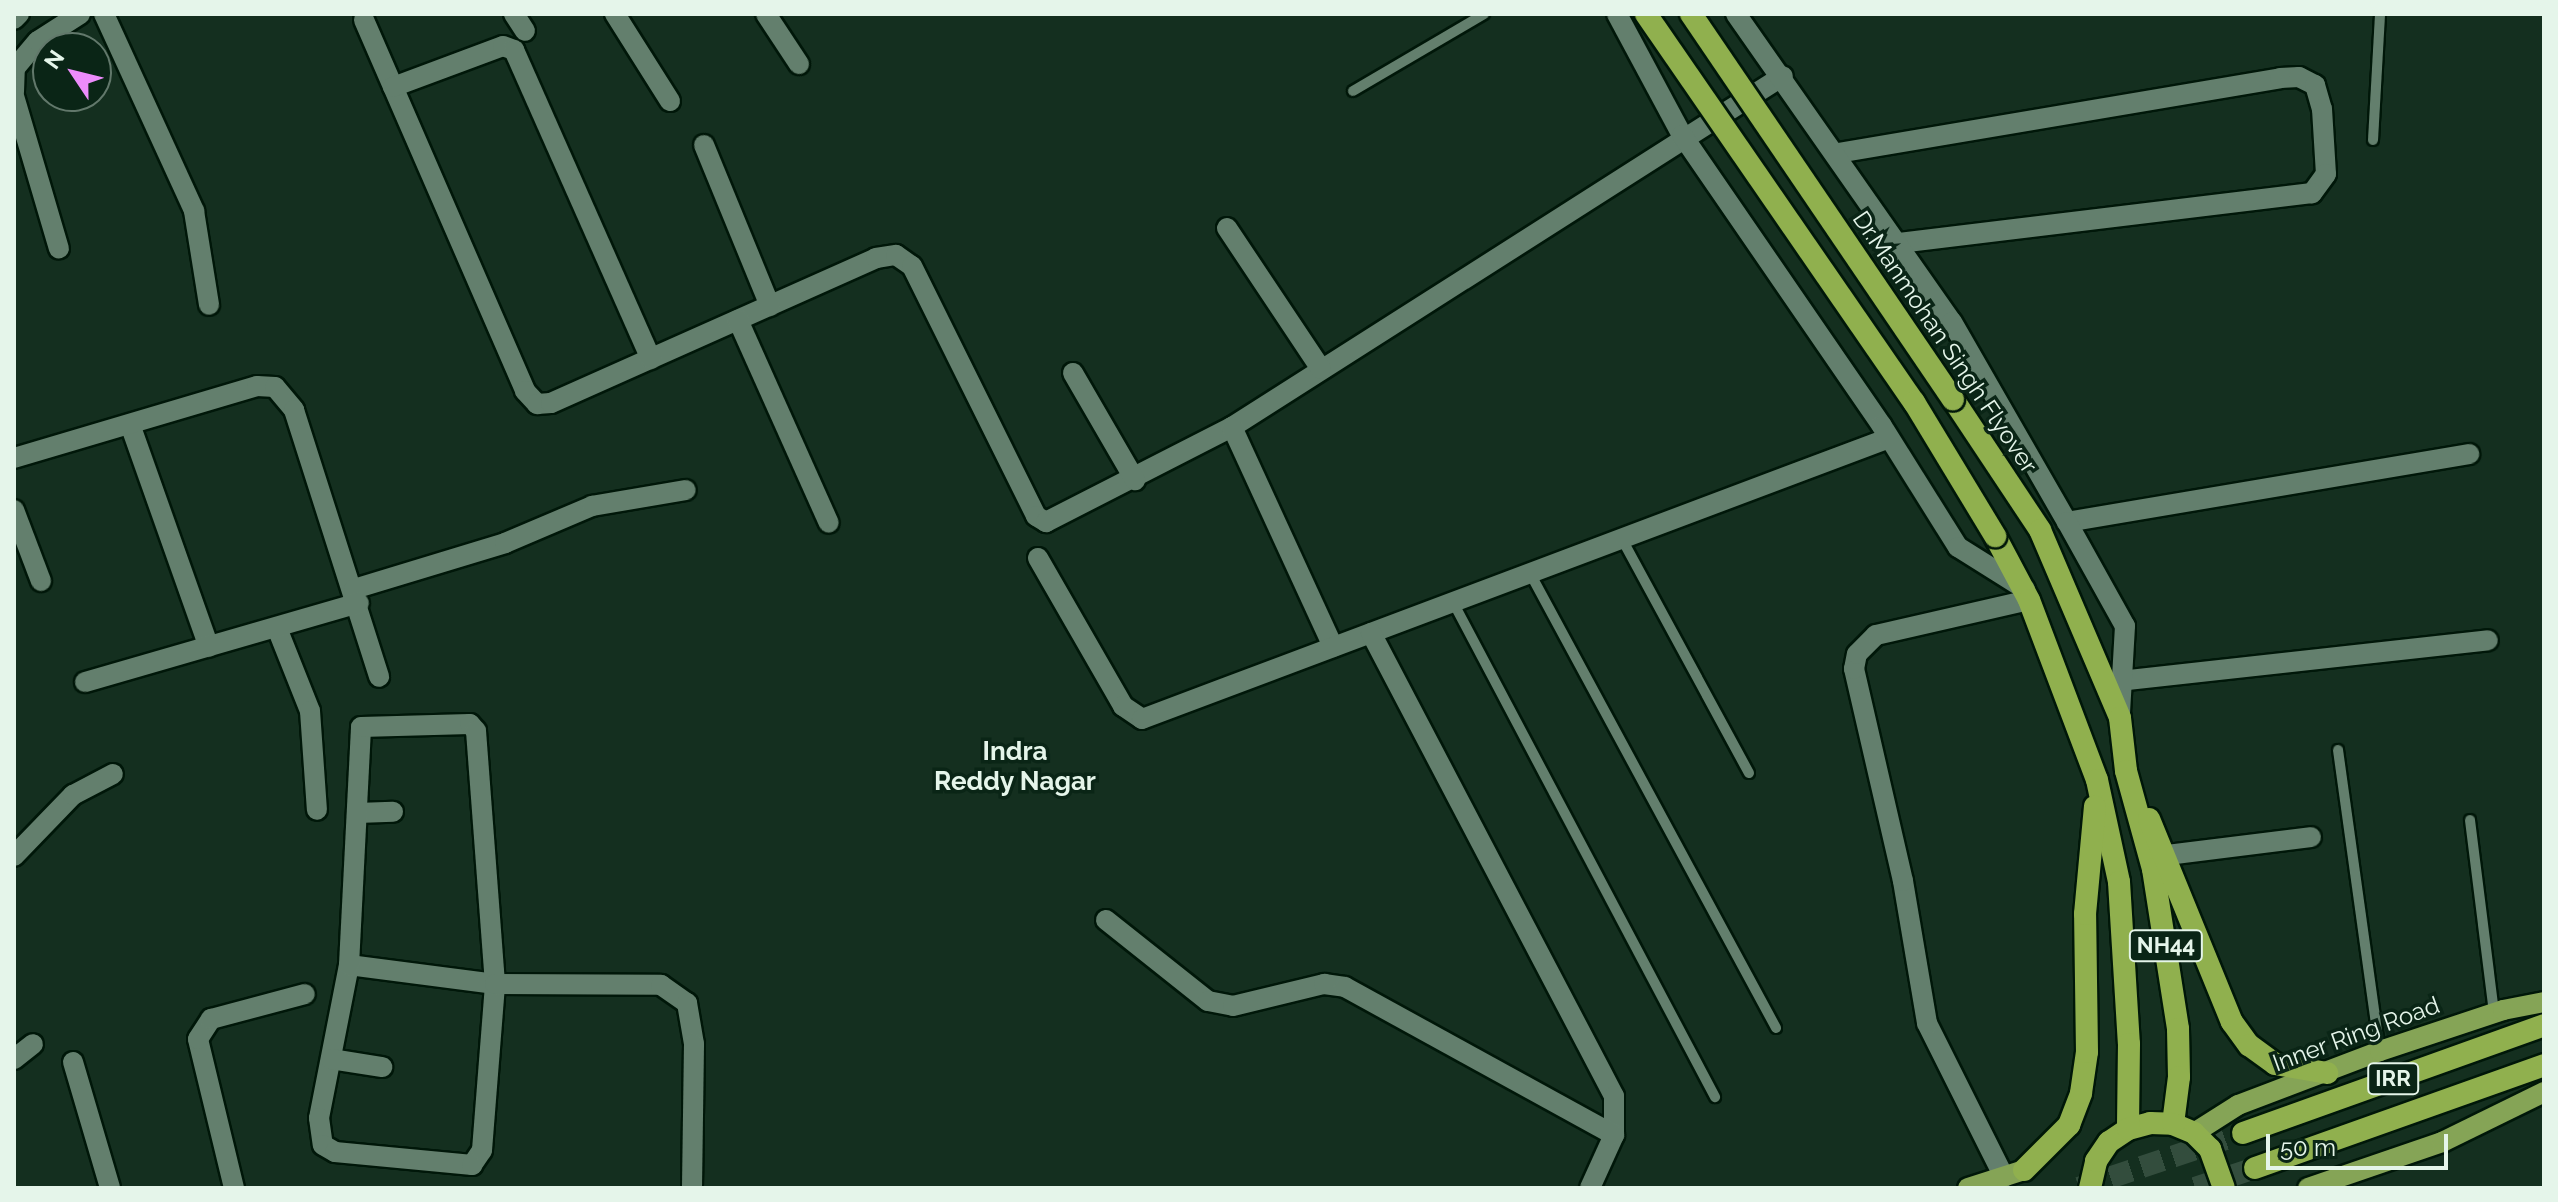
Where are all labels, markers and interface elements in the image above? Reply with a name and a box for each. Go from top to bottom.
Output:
north arrow [32,32,112,112]
text: N [39,45,69,74]
street label: Dr.Manmohan Singh Flyover [1847,206,2043,478]
district label: Indra Reddy Nagar [934,736,1096,798]
road number: NH44 [2128,928,2204,964]
street label: Inner Ring Road [2268,990,2444,1078]
road number: IRR [2367,1061,2419,1097]
scale bar [2270,1118,2452,1168]
text: 50 m [2280,1133,2336,1162]

